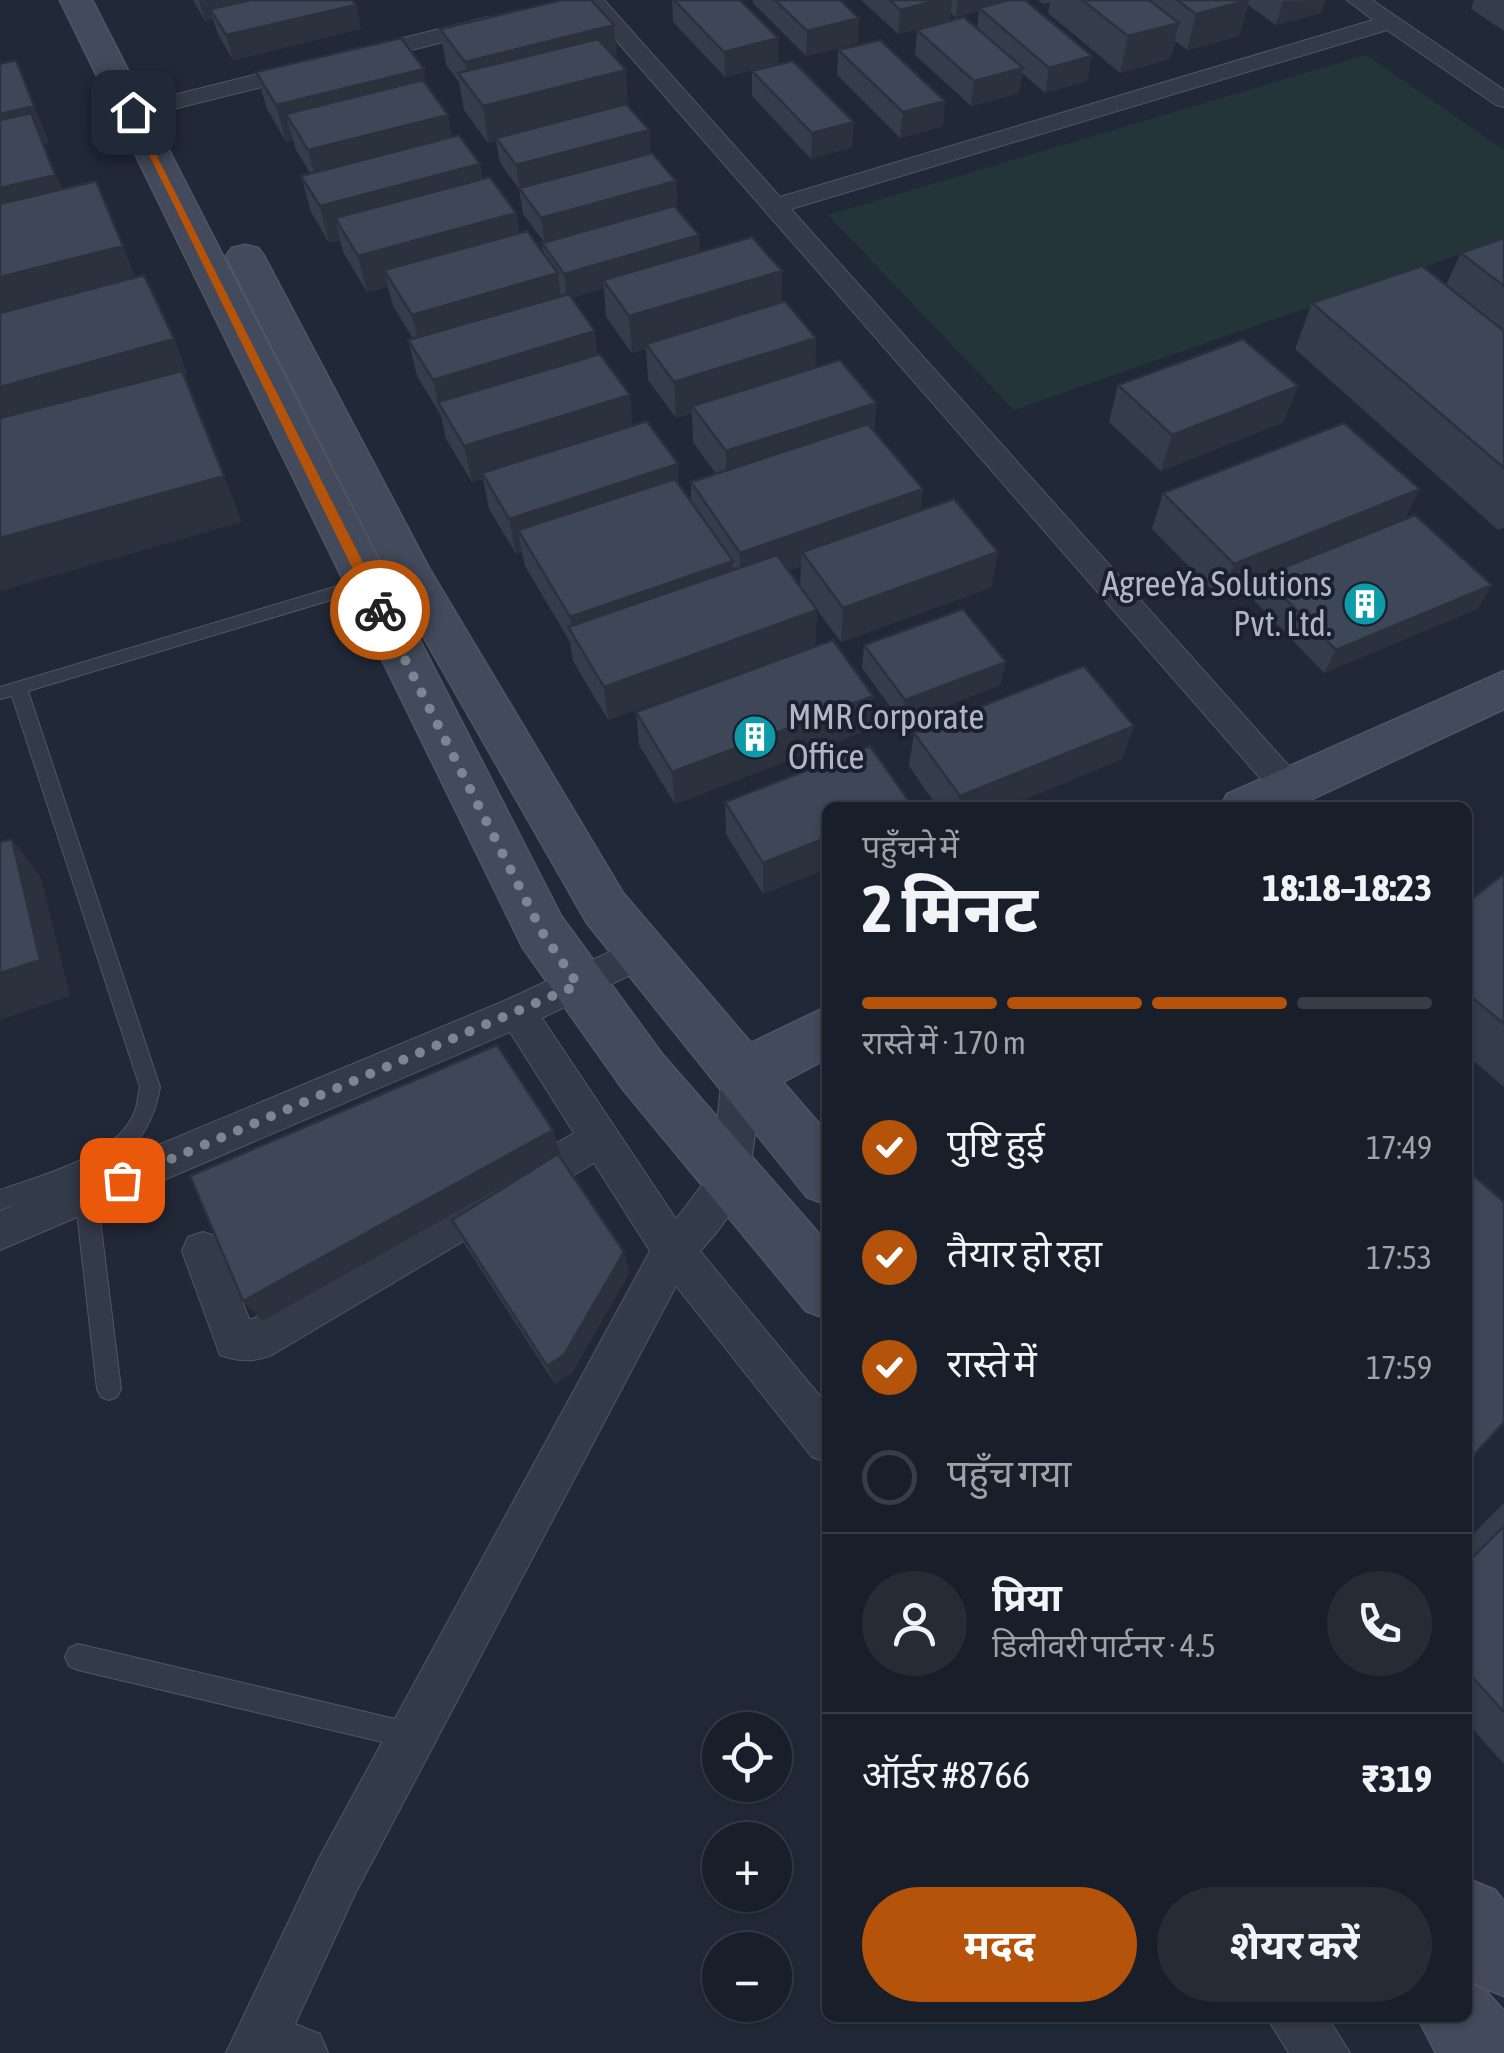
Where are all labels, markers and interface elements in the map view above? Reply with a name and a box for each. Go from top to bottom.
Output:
pin [91,70,176,155]
icon: home [106,85,161,140]
courier [330,560,430,660]
place label: AgreeYa Solutions Pvt. Ltd. [1102,563,1332,643]
building icon: AgreeYa Solutions Pvt. Ltd. [1342,581,1388,627]
icon: bike [353,583,408,638]
place label: MMR Corporate Office [788,696,984,776]
building icon: MMR Corporate Office [732,714,778,760]
text: पहुँचने में [862,828,959,865]
text: 18:18–18:23 [1262,866,1432,909]
text: 2 मिनट [862,871,1038,946]
text: रास्ते में · 170 m [862,1024,1026,1061]
icon: check [862,1120,917,1175]
text: पुष्टि हुई [947,1122,1045,1165]
text: 17:49 [1366,1129,1432,1166]
pin [80,1138,165,1223]
icon: bag [95,1153,150,1208]
icon: check [862,1230,917,1285]
text: तैयार हो रहा [947,1232,1102,1275]
text: 17:53 [1366,1239,1432,1276]
icon: check [862,1340,917,1395]
text: रास्ते में [947,1342,1037,1385]
text: 17:59 [1366,1349,1432,1386]
text: पहुँच गया [947,1452,1071,1495]
button: person [862,1571,967,1676]
button: phone [1327,1571,1432,1676]
text: प्रिया [992,1576,1062,1619]
text: डिलीवरी पार्टनर · 4.5 [992,1627,1216,1664]
map controls [702,1712,792,2022]
button: locate [702,1712,792,1802]
text: ऑर्डर #8766 [862,1753,1030,1796]
text: ₹319 [1362,1757,1432,1800]
button: + [702,1822,792,1912]
button: मदद [862,1887,1137,2002]
button: शेयर करें [1157,1887,1432,2002]
button: − [702,1932,792,2022]

